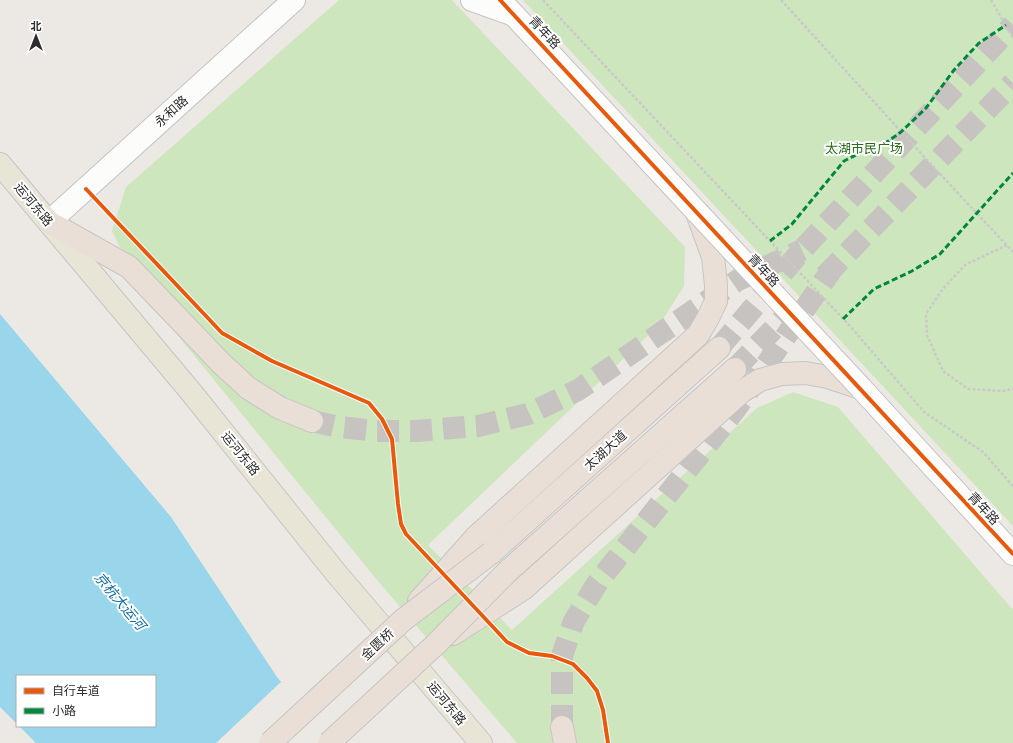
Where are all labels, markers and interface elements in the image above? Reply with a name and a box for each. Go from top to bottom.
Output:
street label: 青年路 [527,13,563,51]
north arrow [16,16,56,56]
text: 北 [31,20,42,32]
street label: 永和路 [152,93,190,129]
park label: 太湖市民广场 [825,141,903,155]
street label: 运河东路 [12,180,56,228]
street label: 青年路 [746,251,782,289]
street label: 太湖大道 [581,427,629,473]
street label: 运河东路 [219,428,263,478]
street label: 青年路 [966,489,1002,527]
water label: 京杭大运河 [91,569,151,635]
street label: 金匮桥 [358,626,396,662]
legend [16,675,156,727]
street label: 运河东路 [425,679,469,727]
text: 自行车道 [52,684,100,697]
text: 小路 [52,704,76,717]

